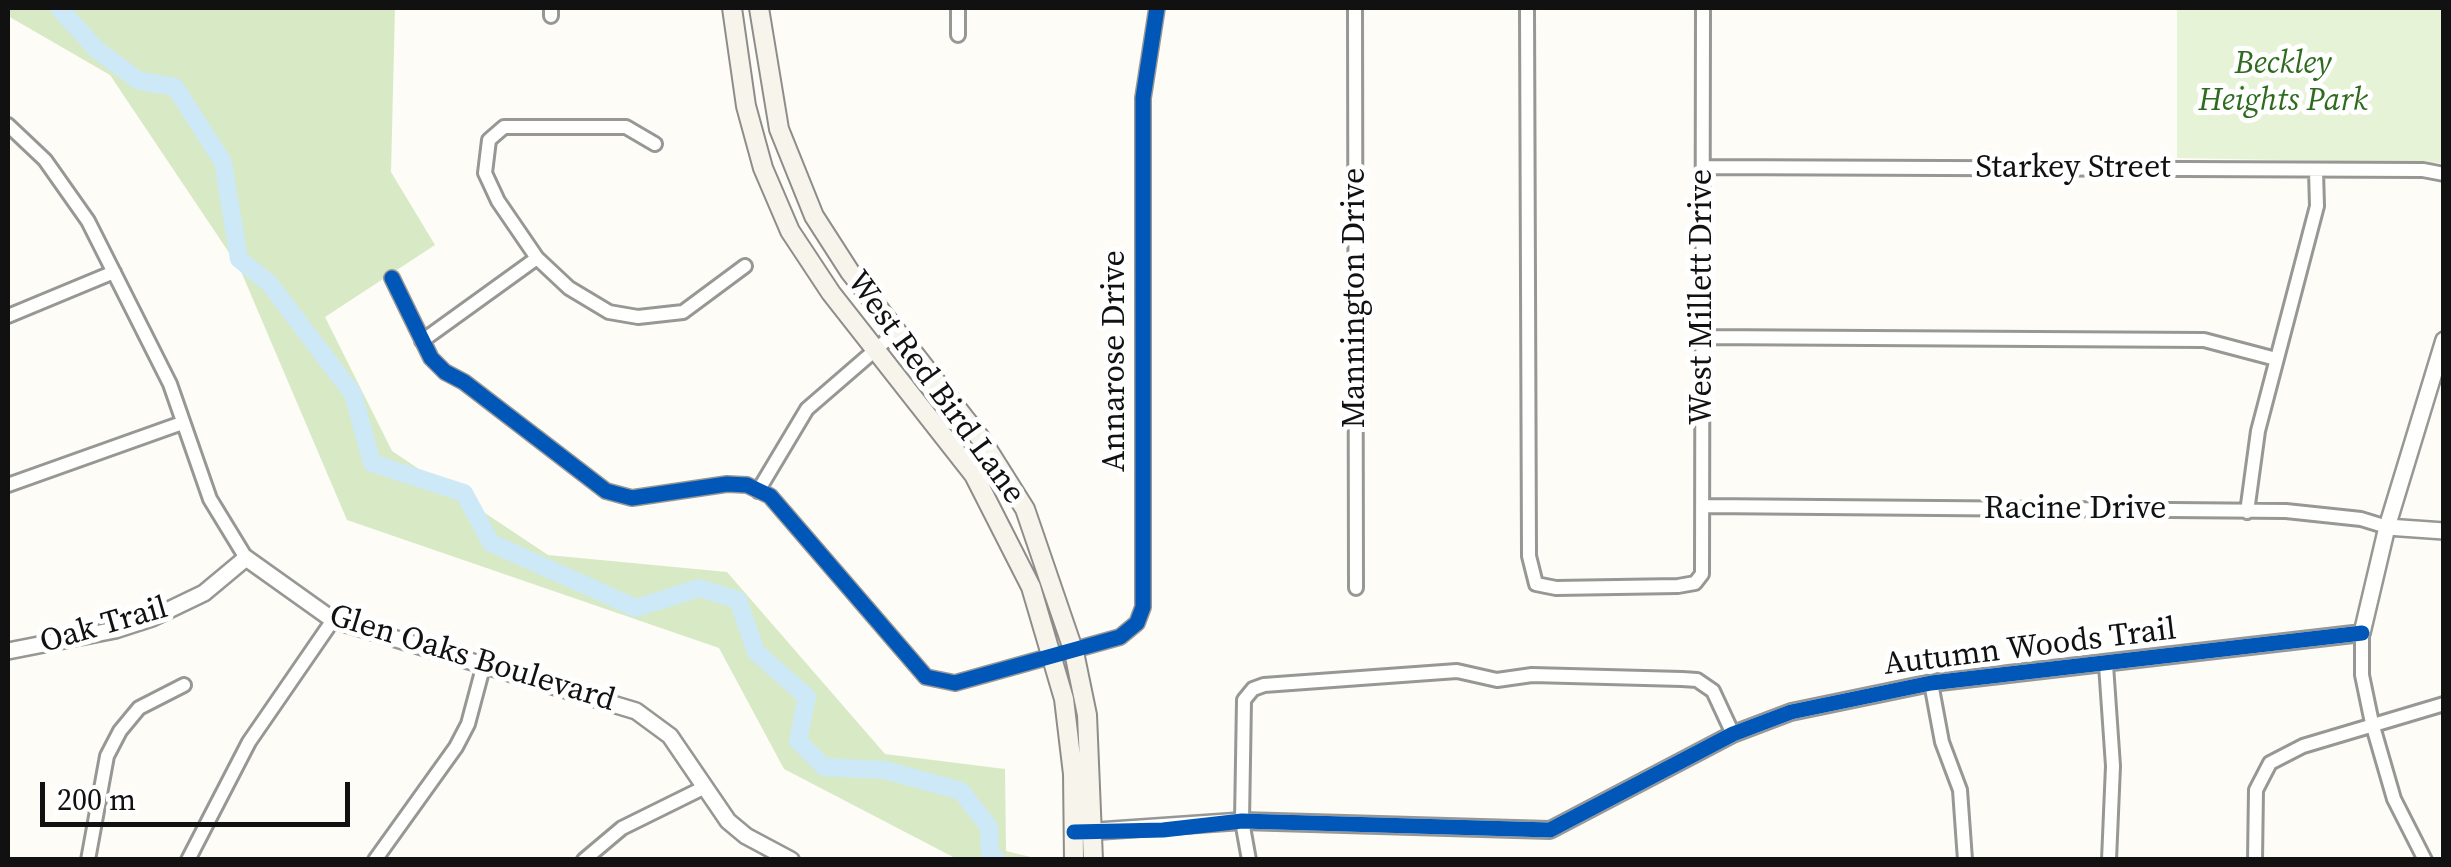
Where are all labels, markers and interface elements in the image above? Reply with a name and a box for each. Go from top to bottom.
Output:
park label: Beckley Heights Park [2198,46,2368,121]
street label: Starkey Street [1975,150,2171,188]
street label: Mannington Drive [1337,168,1375,428]
street label: West Millett Drive [1684,169,1722,425]
street label: Annarose Drive [1097,250,1135,472]
street label: West Red Bird Lane [838,264,1032,512]
street label: Racine Drive [1984,491,2166,529]
street label: Oak Trail [36,590,172,662]
street label: Glen Oaks Boulevard [325,597,619,721]
street label: Autumn Woods Trail [1882,611,2178,685]
scale bar [45,762,355,824]
text: 200 m [57,779,136,820]

